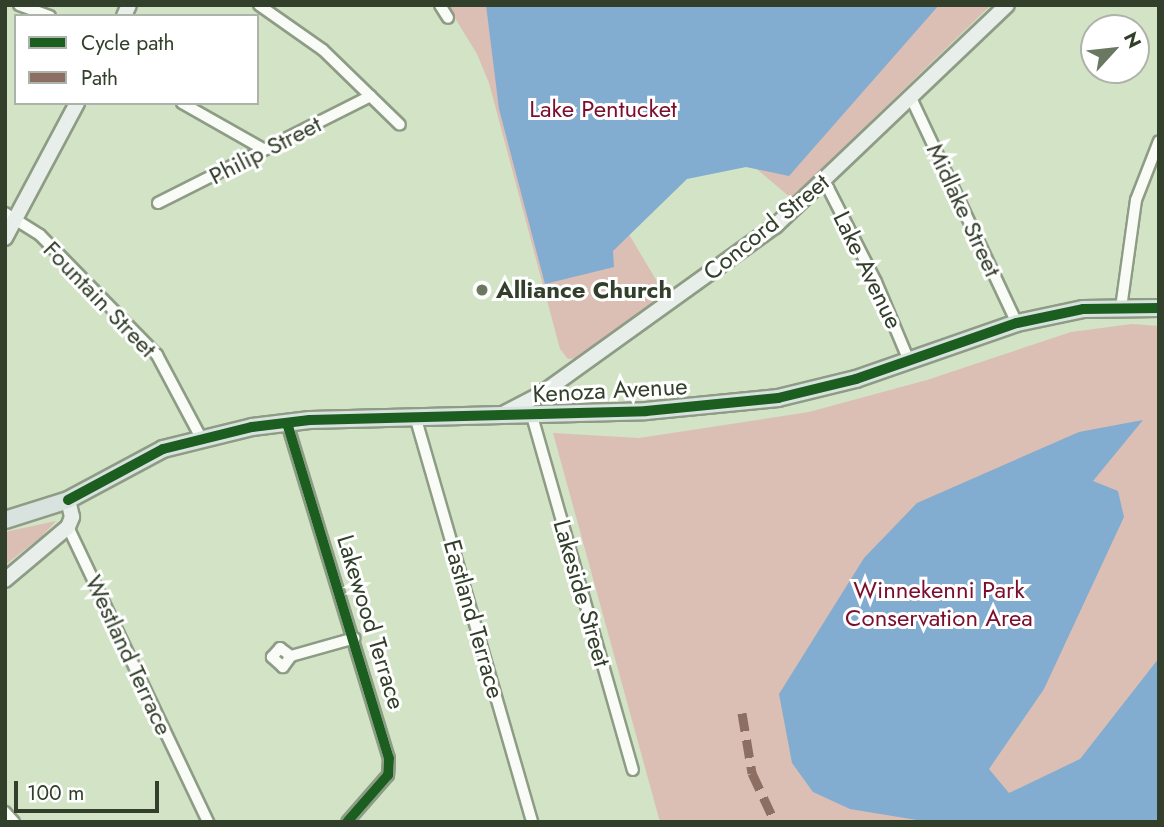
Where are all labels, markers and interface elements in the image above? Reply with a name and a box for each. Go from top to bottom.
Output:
legend [14,14,259,105]
north arrow [1080,14,1150,84]
text: N [1117,27,1148,53]
text: Cycle path [81,28,174,58]
text: Path [81,63,118,93]
park label: Lake Pentucket [529,95,677,123]
street label: Philip Street [204,109,326,191]
street label: Midlake Street [921,139,1007,281]
street label: Concord Street [697,168,835,286]
street label: Lake Avenue [827,207,909,333]
street label: Fountain Street [37,235,163,363]
place label: Alliance Church [496,276,672,304]
marker: Alliance Church [474,282,490,298]
street label: Kenoza Avenue [532,372,688,408]
street label: Lakeside Street [547,516,617,670]
street label: Lakewood Terrace [331,531,411,713]
street label: Eastland Terrace [438,536,510,702]
street label: Westland Terrace [79,570,179,740]
park label: Winnekenni Park Conservation Area [845,576,1033,632]
scale bar [18,768,163,812]
text: 100 m [27,778,84,808]

